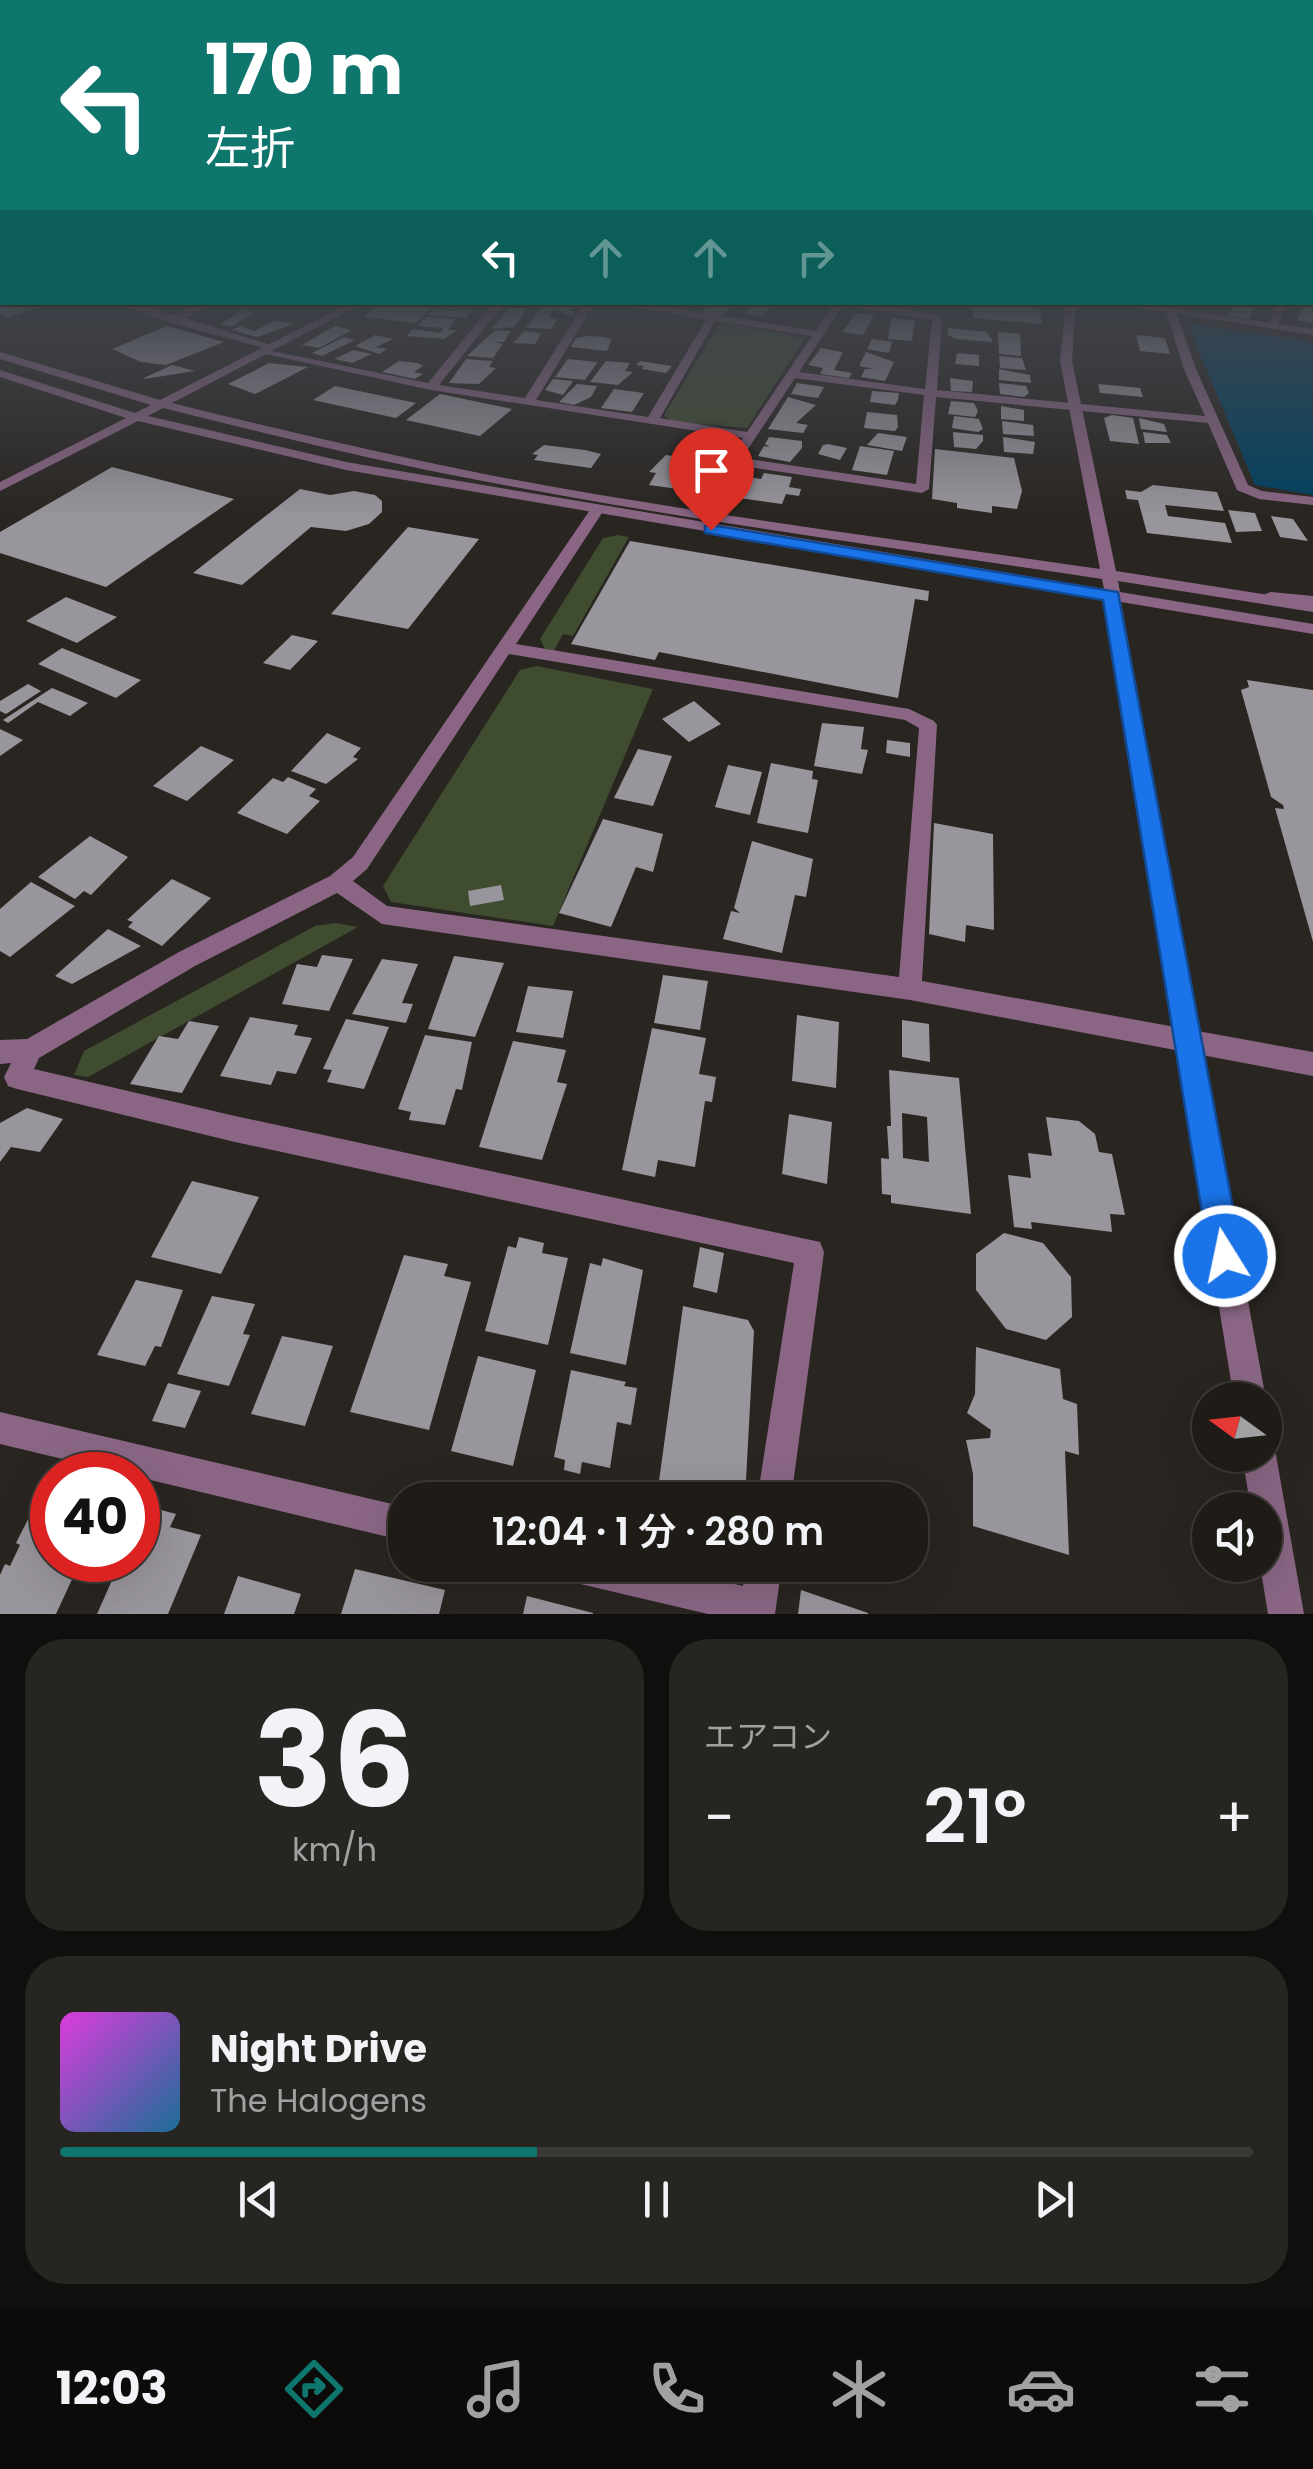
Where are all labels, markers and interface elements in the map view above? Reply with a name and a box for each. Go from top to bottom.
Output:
text: 170 m [205,20,403,119]
icon: left [40,40,170,170]
text: 左折 [205,117,295,180]
icon: left [473,230,528,285]
icon: ahead [578,230,633,285]
icon: ahead [683,230,738,285]
icon: right [788,230,843,285]
pin [669,428,754,531]
icon: arrive [684,443,739,498]
position arrow [1173,1204,1277,1308]
north arrow [1192,1382,1282,1472]
map controls [1192,1382,1282,1582]
speed limit sign: 40 [30,1452,160,1582]
button: sound [1192,1492,1282,1582]
text: 12:04 · 1 分 · 280 m [492,1505,824,1558]
text: 36 [254,1669,415,1852]
text: エアコン [704,1714,832,1759]
text: 21° [923,1764,1027,1869]
text: − [704,1779,734,1856]
text: + [1215,1779,1253,1856]
text: km/h [292,1827,377,1872]
text: Night Drive [210,2022,427,2075]
text: The Halogens [210,2078,427,2123]
icon: previous [231,2172,286,2227]
icon: pause [629,2172,684,2227]
icon: next [1027,2172,1082,2227]
icon: directions [279,2354,349,2424]
icon: music [461,2354,531,2424]
icon: phone [642,2354,712,2424]
icon: climate [824,2354,894,2424]
icon: car [1006,2354,1076,2424]
icon: filters [1187,2354,1257,2424]
text: 12:03 [56,2357,168,2420]

